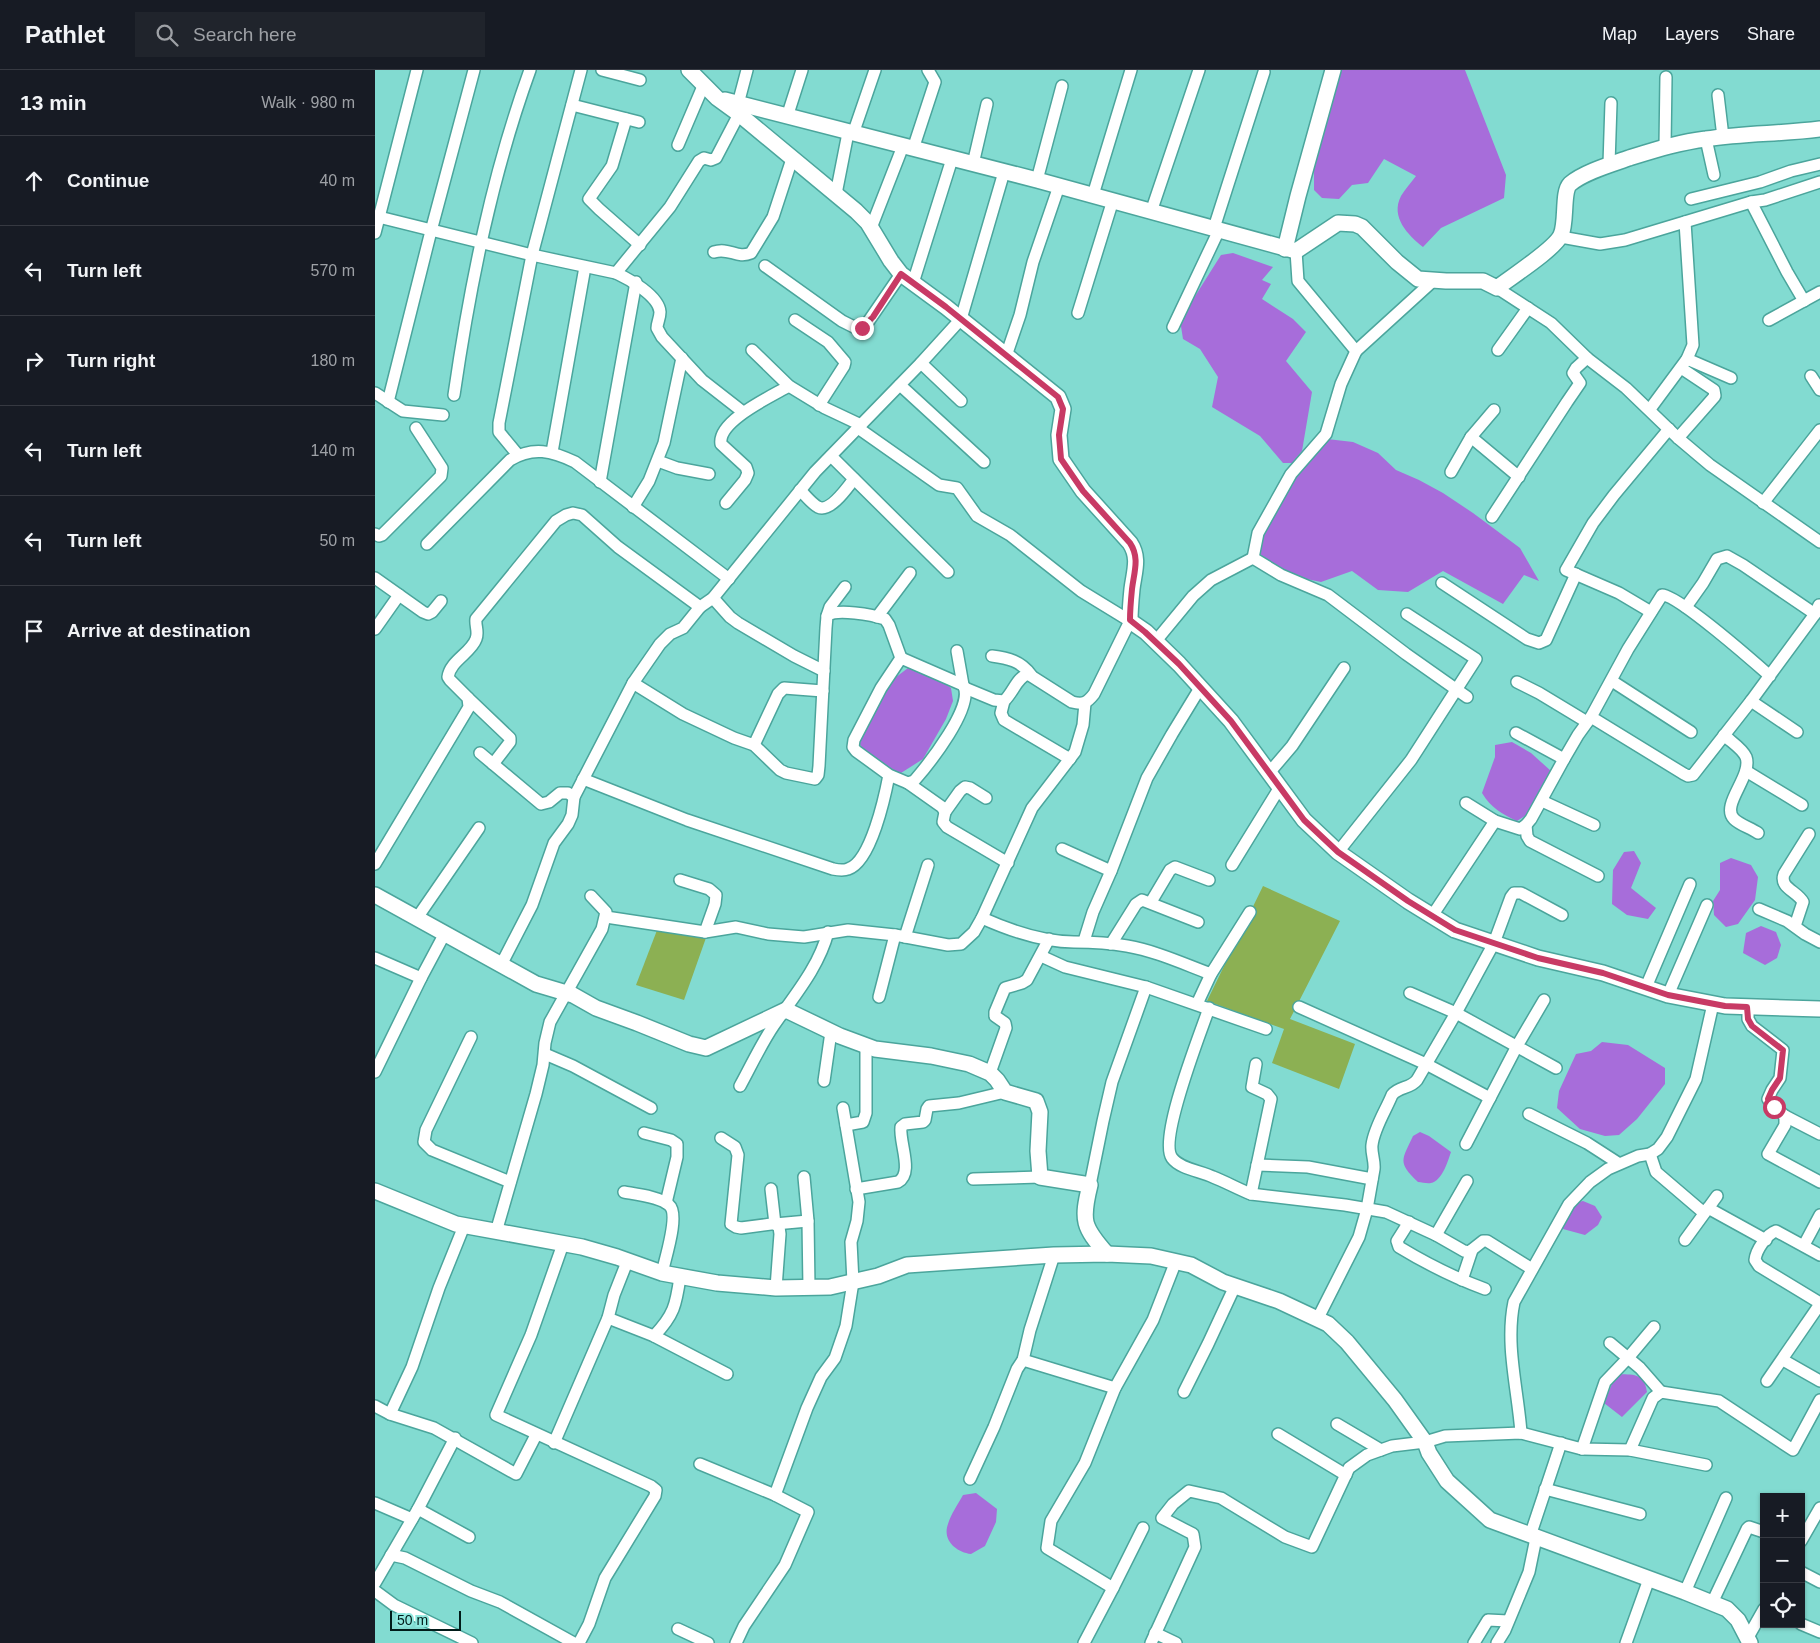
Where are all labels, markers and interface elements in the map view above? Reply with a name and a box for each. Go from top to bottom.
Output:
search box [135,12,485,57]
text: Pathlet [25,21,105,48]
icon: search [153,21,181,49]
text: Search here [193,24,297,45]
text: Map [1602,24,1637,44]
text: Layers [1665,24,1719,44]
text: Share [1747,24,1795,44]
text: 13 min [20,91,87,114]
text: Walk · 980 m [261,94,355,111]
icon: ahead [20,167,48,195]
text: Continue [67,170,149,191]
text: 40 m [319,172,355,189]
icon: left [20,257,48,285]
text: Turn left [67,260,142,281]
text: 570 m [311,262,355,279]
route end [851,317,874,340]
icon: right [20,347,48,375]
text: Turn right [67,350,155,371]
text: 180 m [311,352,355,369]
icon: left [20,437,48,465]
text: Turn left [67,440,142,461]
text: 140 m [311,442,355,459]
icon: left [20,527,48,555]
text: Turn left [67,530,142,551]
text: 50 m [319,532,355,549]
icon: arrive [20,617,48,645]
text: Arrive at destination [67,620,251,641]
route start [1763,1096,1786,1119]
map controls [1760,1493,1805,1628]
button: + [1760,1493,1805,1538]
button: − [1760,1538,1805,1583]
button: locate [1760,1583,1805,1628]
scale bar [390,1608,461,1631]
text: 50 m [397,1612,428,1628]

